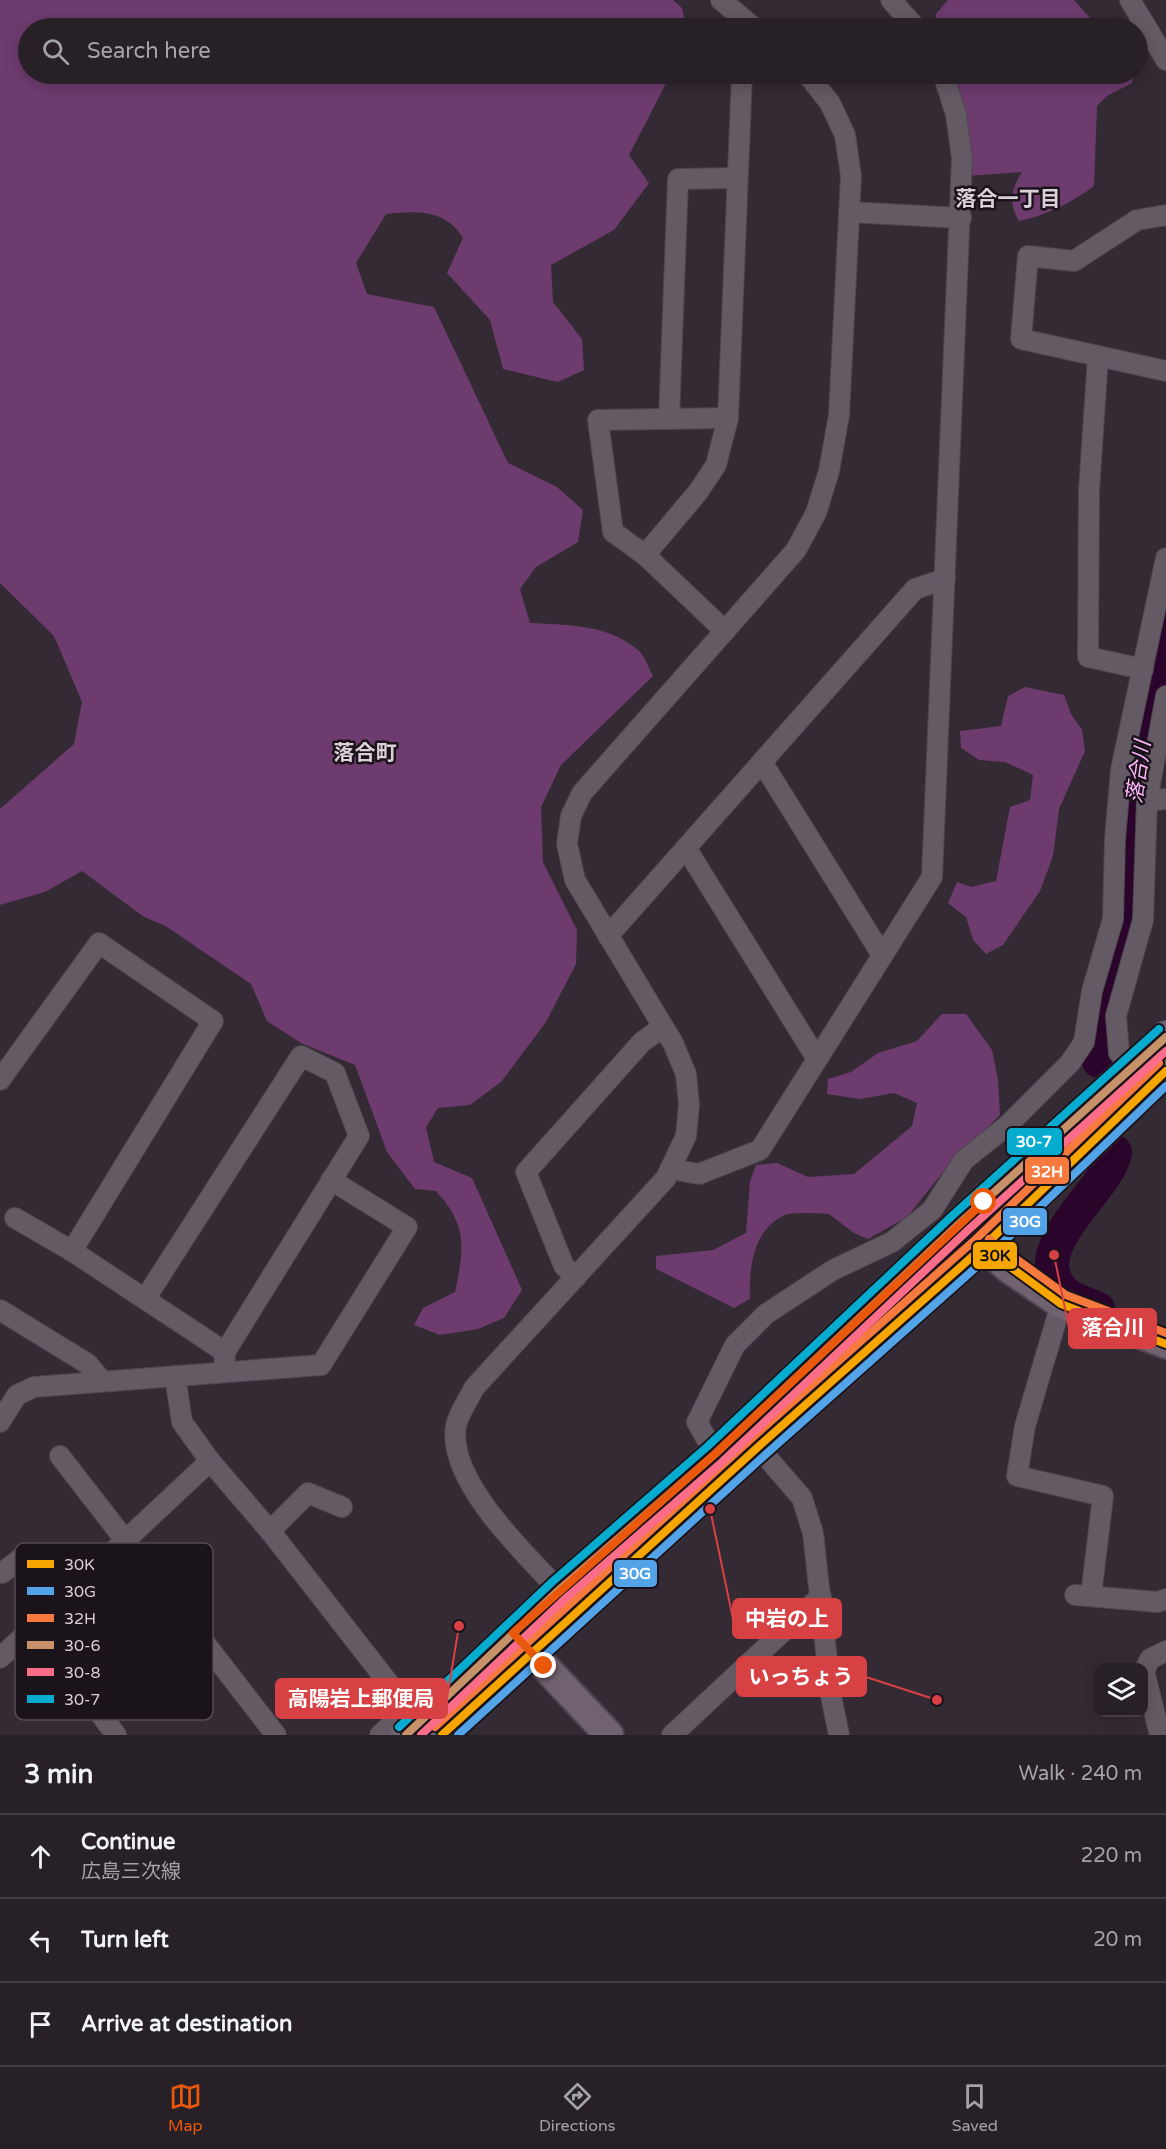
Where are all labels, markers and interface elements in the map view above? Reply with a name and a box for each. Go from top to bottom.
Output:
search box [18,18,1148,84]
icon: search [39,35,72,68]
text: Search here [87,38,211,64]
district label: 落合一丁目 [956,187,1061,212]
water label: 落合川 [1122,737,1156,805]
district label: 落合町 [334,741,397,766]
line badge: 30-7 [1006,1127,1063,1156]
text: 30-7 [1016,1132,1052,1152]
line badge: 32H [1024,1156,1070,1185]
text: 32H [1031,1162,1063,1182]
route start [970,1188,996,1214]
line badge: 30G [1002,1207,1048,1236]
text: 30G [1009,1212,1041,1232]
line badge: 30K [972,1241,1018,1270]
text: 30K [980,1246,1011,1266]
callout: 落合川 [1069,1309,1156,1348]
text: 落合川 [1082,1316,1145,1341]
legend [15,1543,213,1720]
text: 30K [64,1555,95,1575]
line badge: 30G [613,1559,658,1588]
text: 30G [619,1564,651,1584]
text: 30G [64,1582,96,1602]
callout: 中岩の上 [733,1599,841,1638]
text: 中岩の上 [745,1607,829,1632]
text: 32H [64,1609,96,1629]
text: 30-6 [64,1636,101,1656]
route end [530,1652,556,1678]
callout: いっちょう [737,1657,866,1696]
text: 30-8 [64,1663,101,1683]
map controls [1094,1663,1148,1717]
button: layers [1094,1663,1148,1717]
text: いっちょう [749,1665,854,1690]
callout: 高陽岩上郵便局 [276,1679,447,1718]
text: 高陽岩上郵便局 [288,1687,435,1712]
text: 30-7 [64,1690,100,1710]
text: 3 min [24,1759,93,1790]
text: Walk · 240 m [1019,1762,1142,1786]
text: Continue [81,1829,176,1855]
icon: ahead [24,1840,57,1873]
text: 220 m [1081,1844,1142,1868]
text: 広島三次線 [81,1860,181,1884]
icon: left [24,1924,57,1957]
text: Turn left [81,1927,169,1953]
text: 20 m [1093,1928,1142,1952]
icon: arrive [24,2008,57,2041]
text: Arrive at destination [81,2011,292,2037]
tab: Map [168,2080,203,2136]
tab: Directions [539,2080,615,2136]
tab: Saved [952,2080,998,2136]

